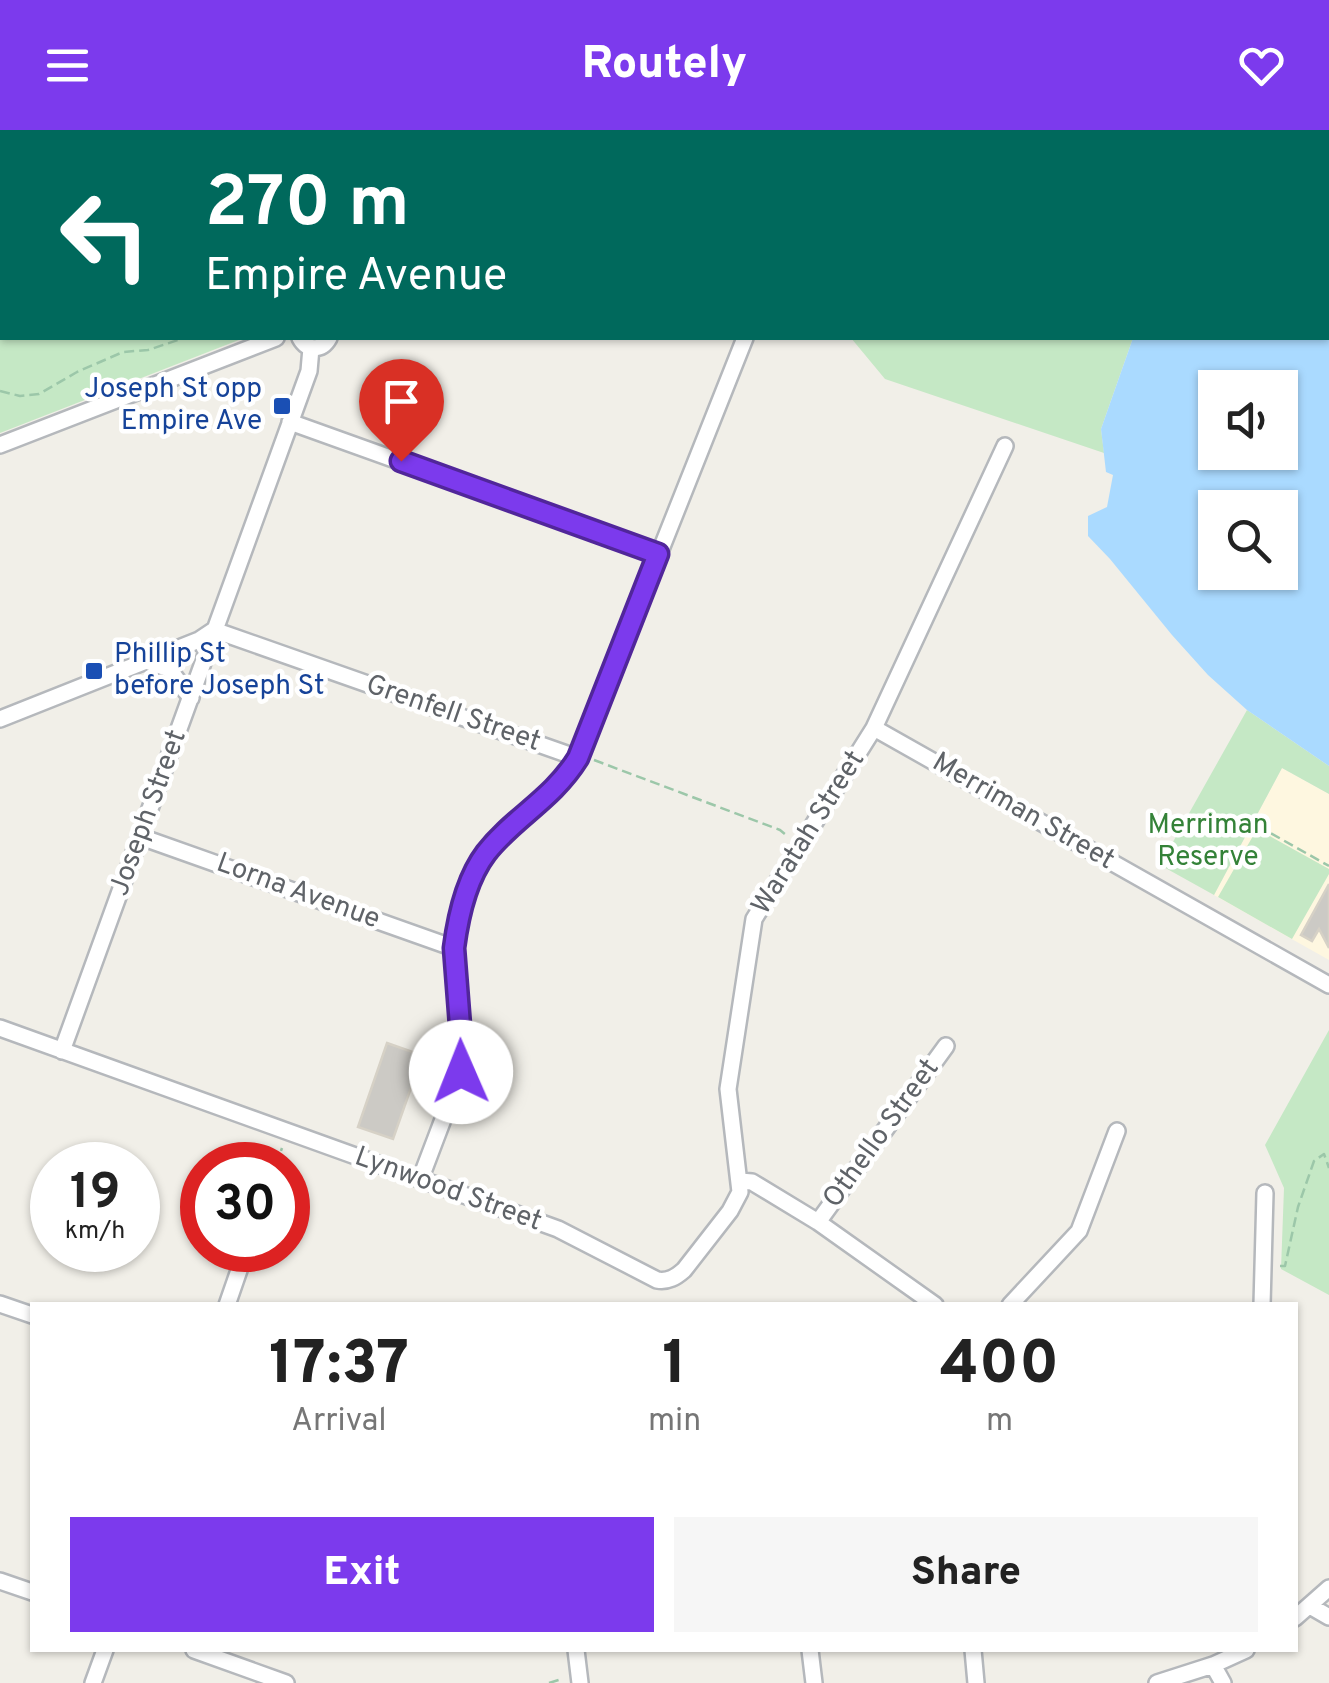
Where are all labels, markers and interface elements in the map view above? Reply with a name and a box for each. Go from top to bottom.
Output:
text: Routely [582,37,747,94]
icon: menu [40,38,95,93]
icon: heart [1234,38,1289,93]
text: 270 m [205,162,410,251]
icon: left [40,170,170,300]
text: Empire Avenue [205,249,507,306]
pin [359,359,444,462]
map controls [1198,370,1298,590]
button: sound [1198,370,1298,470]
place label: Joseph St opp Empire Ave [84,372,262,440]
icon: arrive [374,374,429,429]
marker: Joseph St opp Empire Ave [271,395,293,417]
button: search [1198,490,1298,590]
place label: Phillip St before Joseph St [114,637,325,705]
marker: Phillip St before Joseph St [83,660,105,682]
street label: Grenfell Street [361,667,545,761]
street label: Joseph Street [102,725,196,901]
street label: Waratah Street [744,744,874,922]
street label: Merriman Street [925,745,1121,879]
park label: Merriman Reserve [1147,808,1269,876]
street label: Lorna Avenue [211,846,385,938]
position arrow [409,1020,513,1124]
street label: Othello Street [816,1052,948,1216]
street label: Lynwood Street [350,1139,546,1241]
speed limit sign: 30 [180,1142,310,1272]
text: 19 [70,1163,120,1226]
text: km/h [65,1216,125,1248]
text: 17:37 [269,1329,409,1405]
text: 1 [662,1329,687,1405]
text: 400 [940,1329,1059,1405]
text: Arrival [291,1402,387,1442]
text: min [648,1402,701,1442]
text: m [986,1402,1013,1442]
button: Exit [70,1517,654,1632]
button: Share [674,1517,1258,1632]

